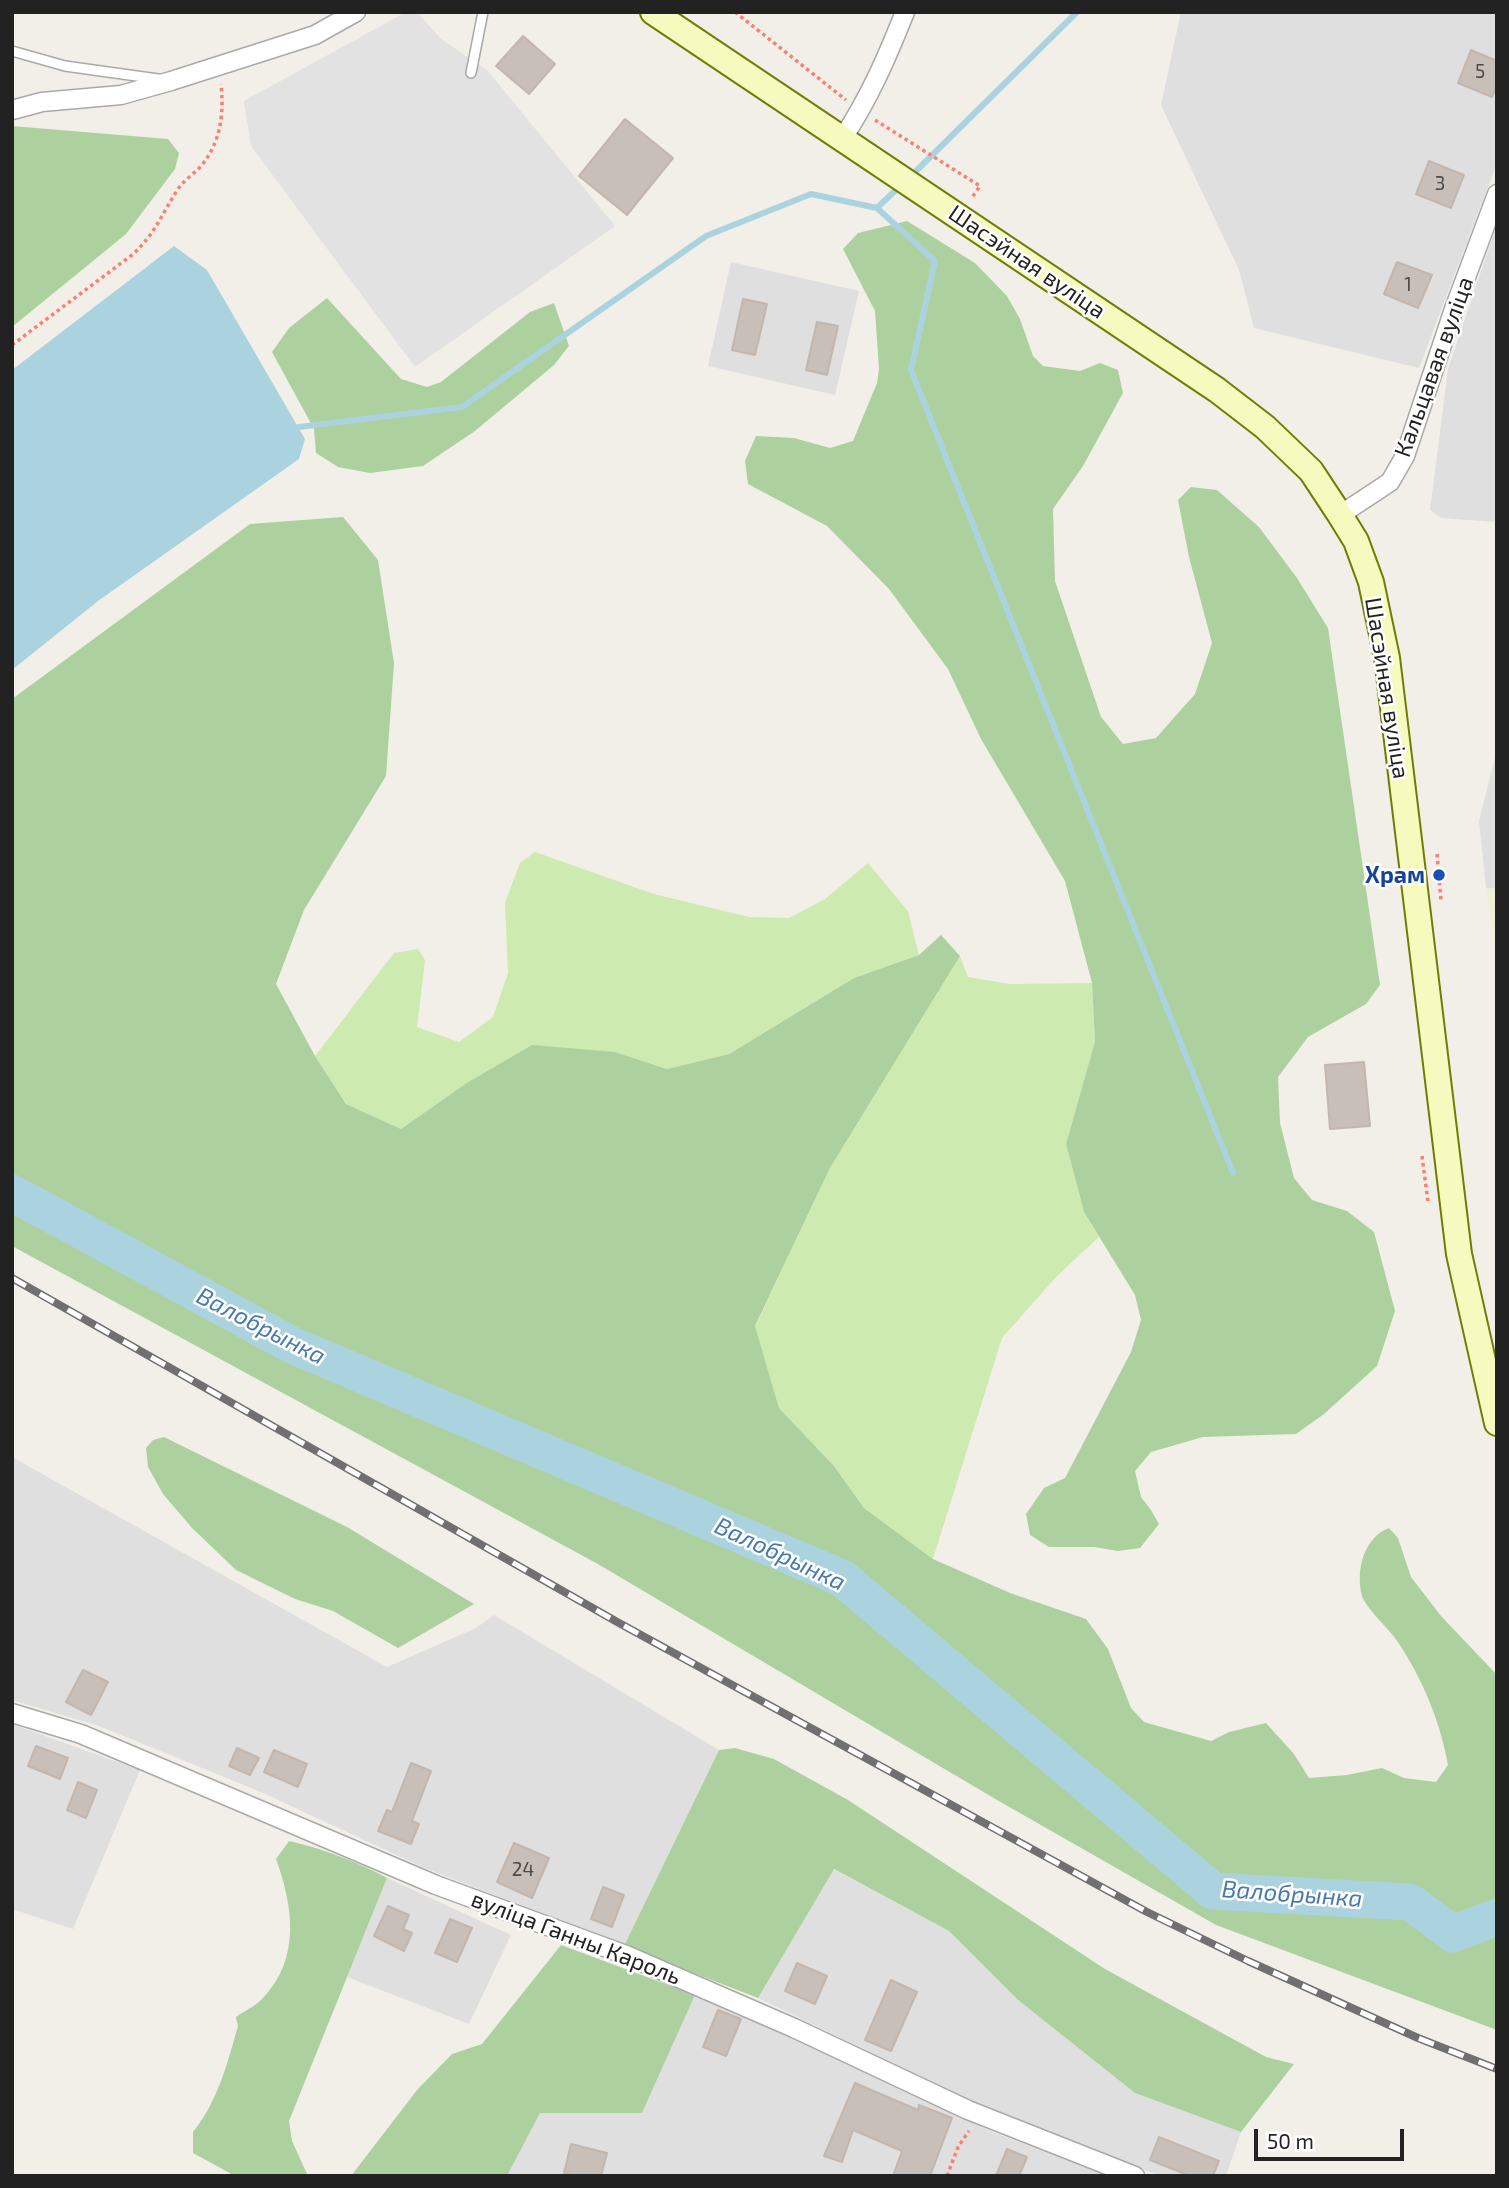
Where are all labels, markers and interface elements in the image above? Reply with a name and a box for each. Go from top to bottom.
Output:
house number: 5 [1475,61,1485,83]
house number: 3 [1435,173,1445,195]
street label: Шасэйная вуліца [943,199,1111,325]
street label: Кальцавая вуліца [1389,273,1479,461]
house number: 1 [1404,274,1412,296]
street label: Шасэйная вуліца [1359,595,1415,781]
place label: Храм [1365,861,1425,889]
marker: Храм [1431,867,1447,883]
water label: Валобрынка [192,1281,330,1371]
water label: Валобрынка [710,1511,850,1597]
house number: 24 [512,1859,534,1881]
water label: Валобрынка [1221,1875,1363,1913]
street label: вуліца Ганны Кароль [467,1885,685,1991]
scale bar [1257,2114,1408,2158]
text: 50 m [1267,2128,1314,2153]

